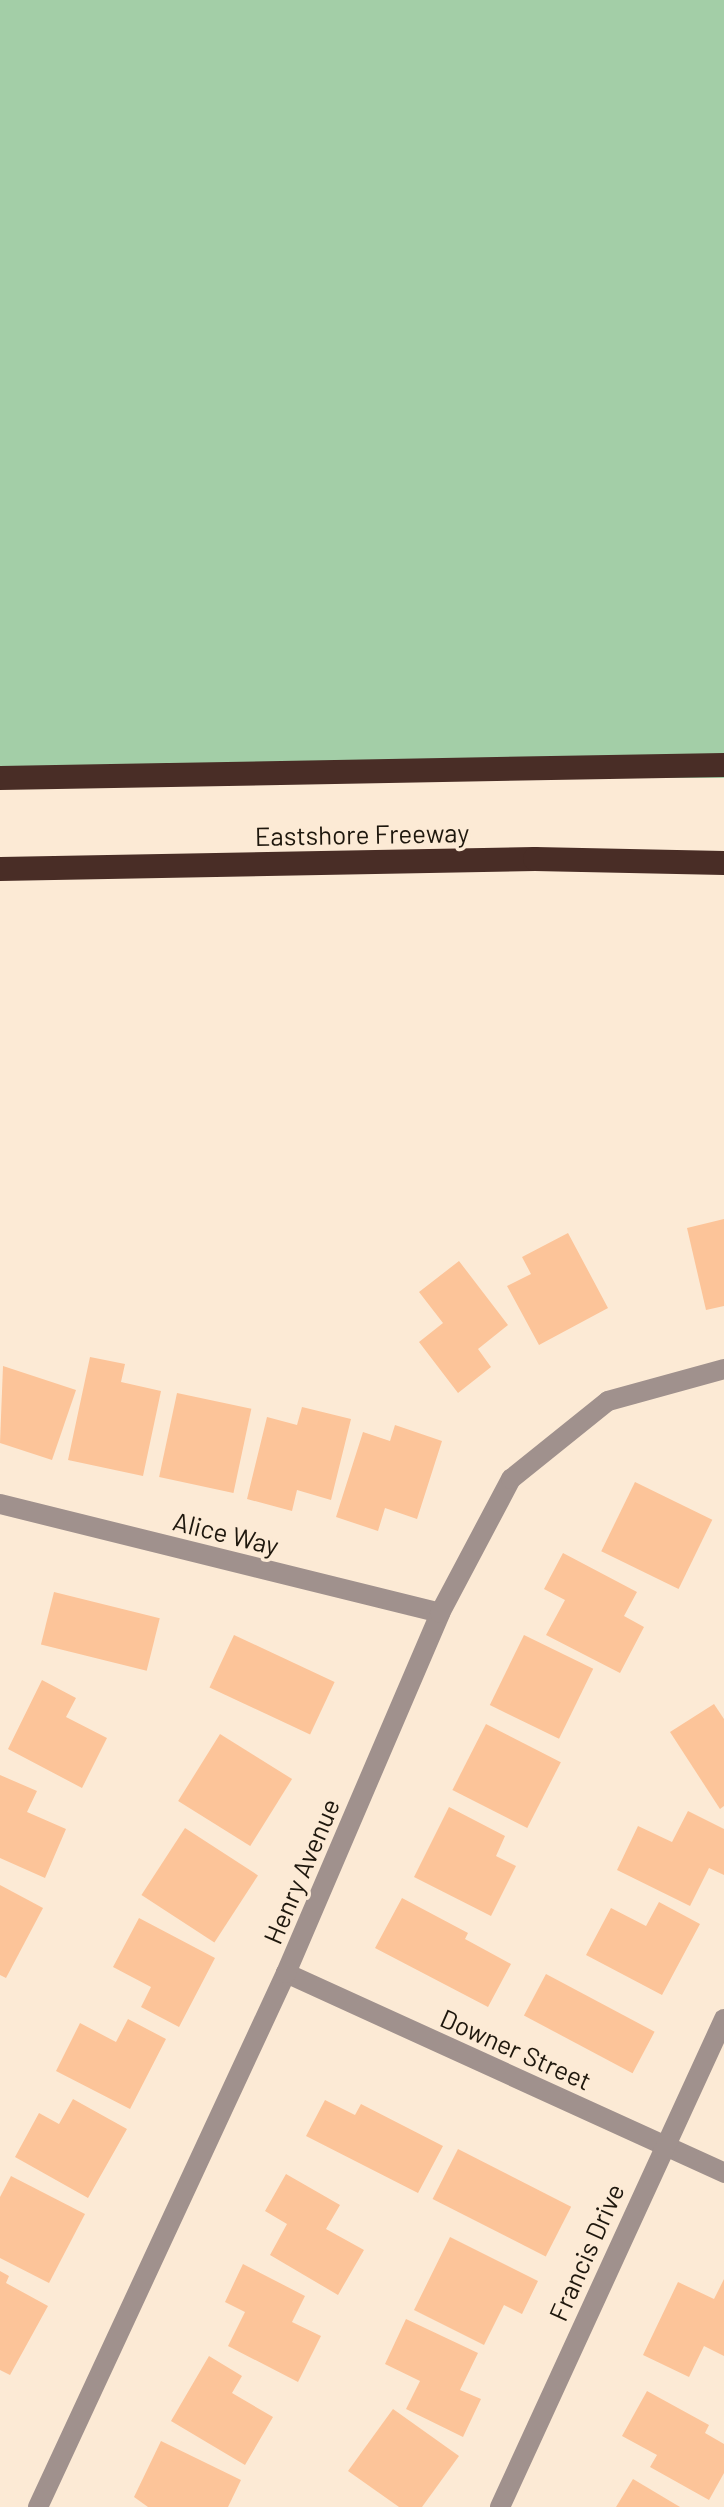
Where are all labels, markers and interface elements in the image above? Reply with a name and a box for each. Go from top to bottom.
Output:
street label: Eastshore Freeway [254,817,470,851]
street label: Alice Way [170,1505,282,1561]
street label: Henry Avenue [256,1794,346,1948]
street label: Downer Street [436,2002,596,2096]
street label: Francis Drive [542,2179,630,2325]

